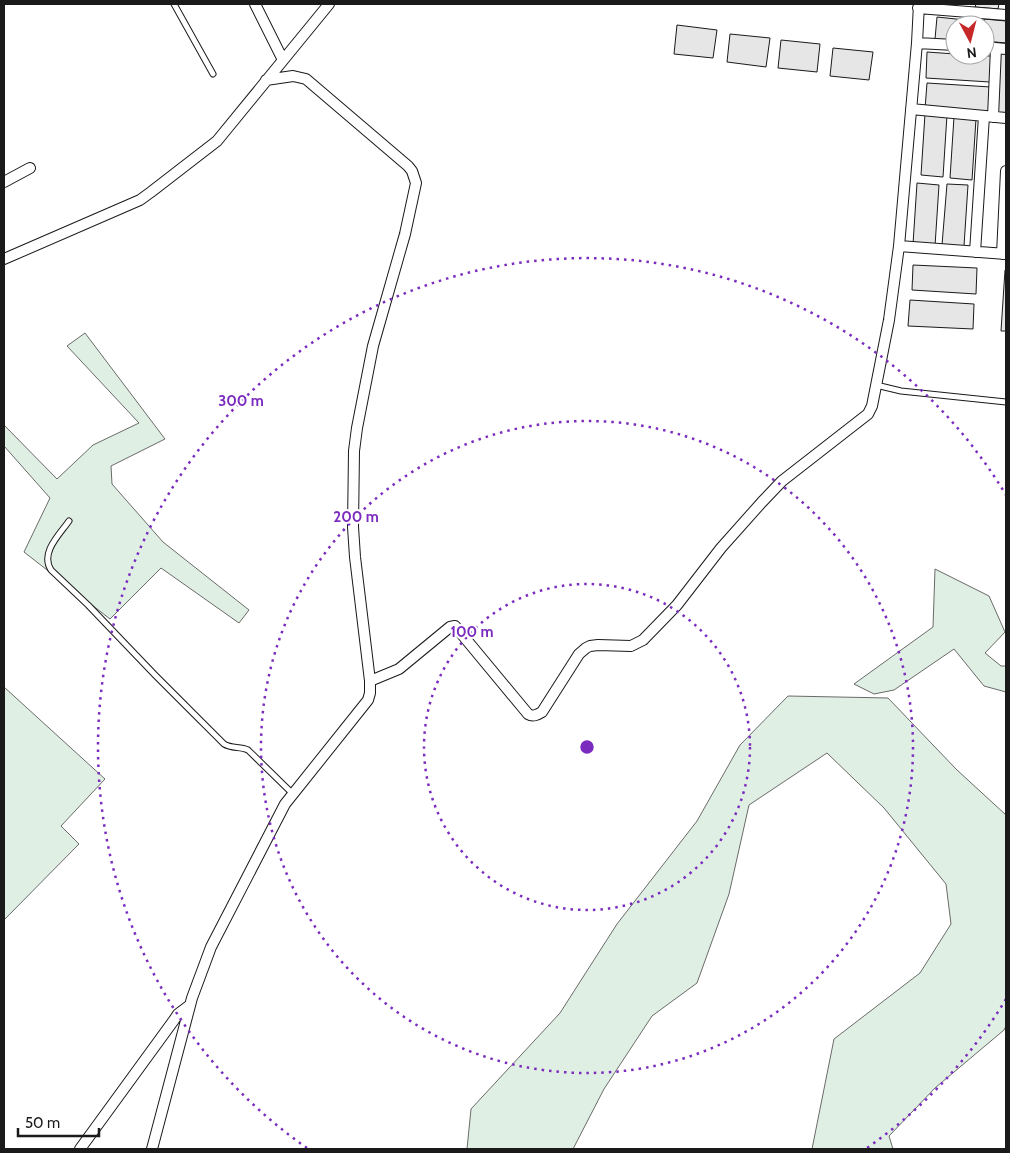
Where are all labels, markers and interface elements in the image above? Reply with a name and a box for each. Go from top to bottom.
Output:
north arrow [945,15,995,65]
text: N [966,43,978,62]
text: 300 m [218,392,264,410]
text: 200 m [333,508,379,526]
text: 100 m [450,623,494,641]
centre of rings [578,738,596,756]
scale bar [18,1106,99,1138]
text: 50 m [25,1114,60,1132]

